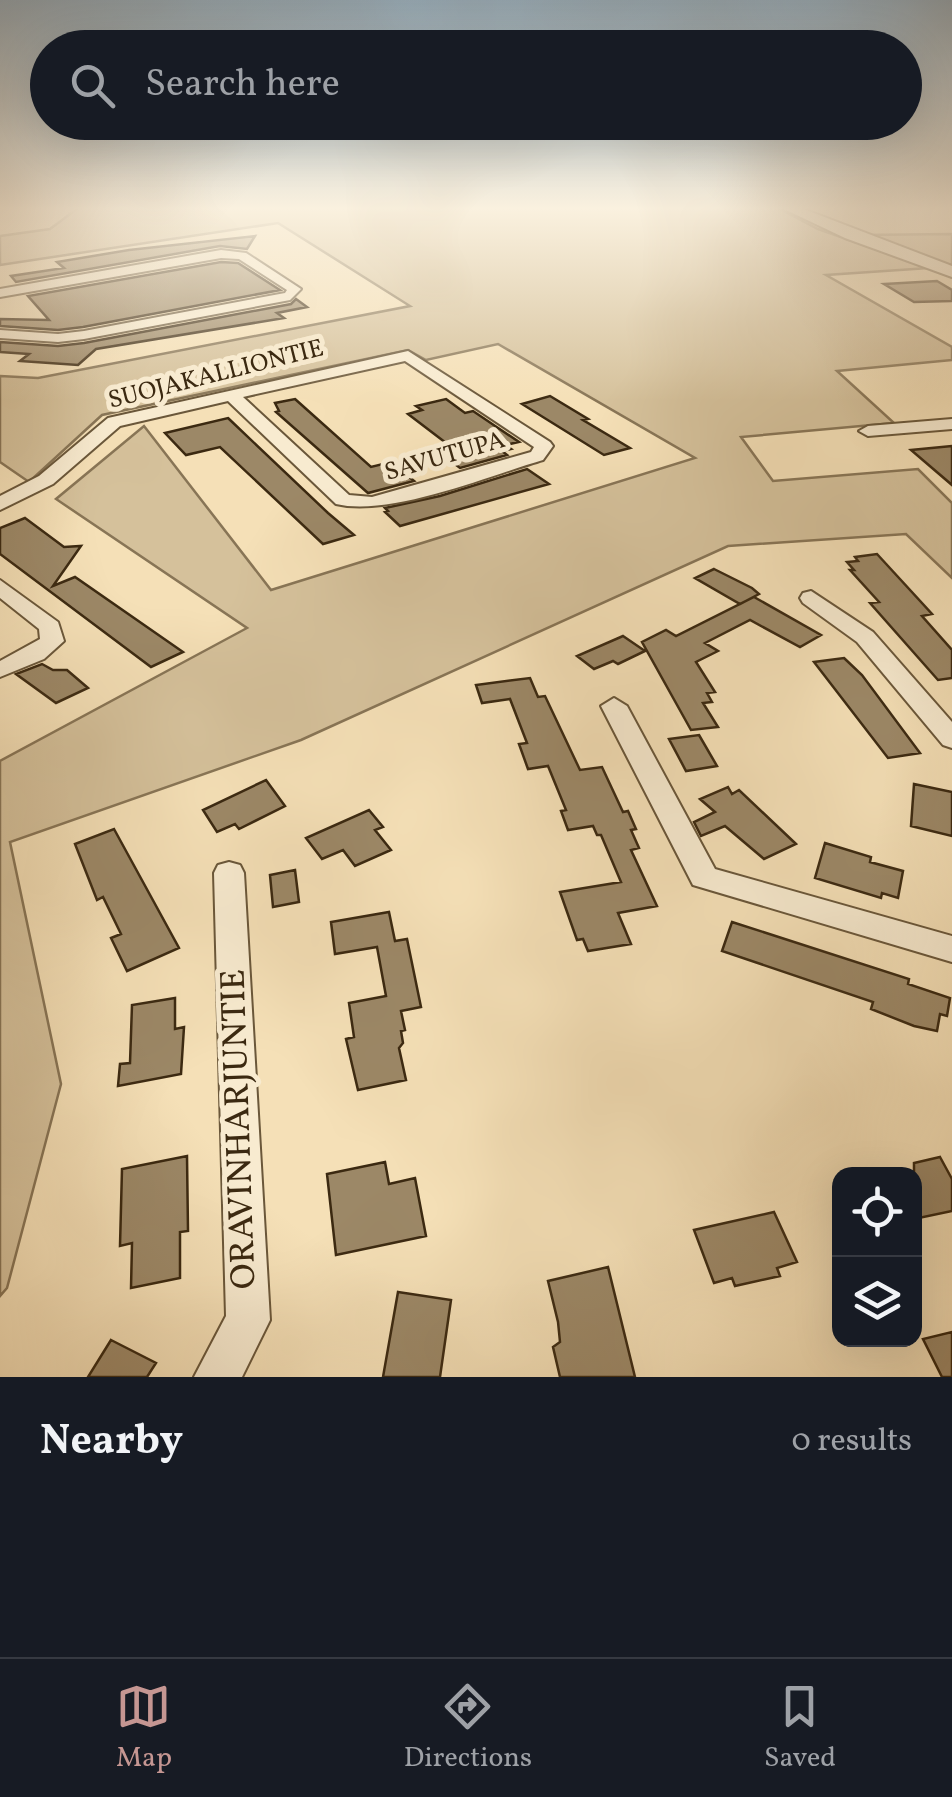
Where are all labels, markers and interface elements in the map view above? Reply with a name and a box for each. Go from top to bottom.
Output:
search box [30,30,922,140]
icon: search [65,58,120,113]
text: Search here [145,59,340,112]
street label: SUOJAKALLIONTIE [105,331,327,419]
street label: SAVUTUPA [381,423,509,491]
street label: ORAVINHARJUNTIE [210,968,270,1290]
map controls [832,1167,922,1347]
button: locate [832,1167,922,1257]
button: layers [832,1257,922,1347]
text: Nearby [40,1413,183,1472]
text: 0 results [792,1420,912,1464]
tab: Map [116,1679,172,1778]
tab: Directions [404,1679,532,1778]
tab: Saved [764,1679,836,1778]

